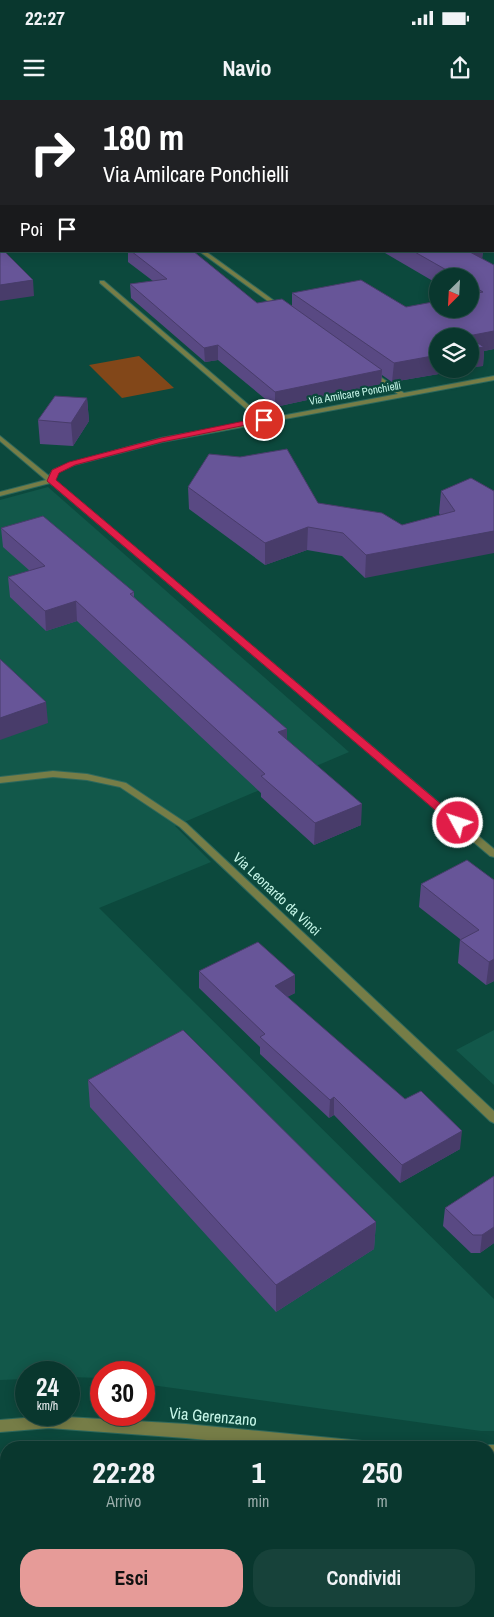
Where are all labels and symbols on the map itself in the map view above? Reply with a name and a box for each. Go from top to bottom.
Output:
north arrow [429,268,479,318]
street label: Via Amilcare Ponchielli [308,378,402,408]
pin [243,399,285,441]
position arrow [431,796,483,848]
street label: Via Leonardo da Vinci [229,849,325,939]
speed limit sign: 30 [90,1361,155,1426]
street label: Via Gerenzano [168,1401,258,1431]

